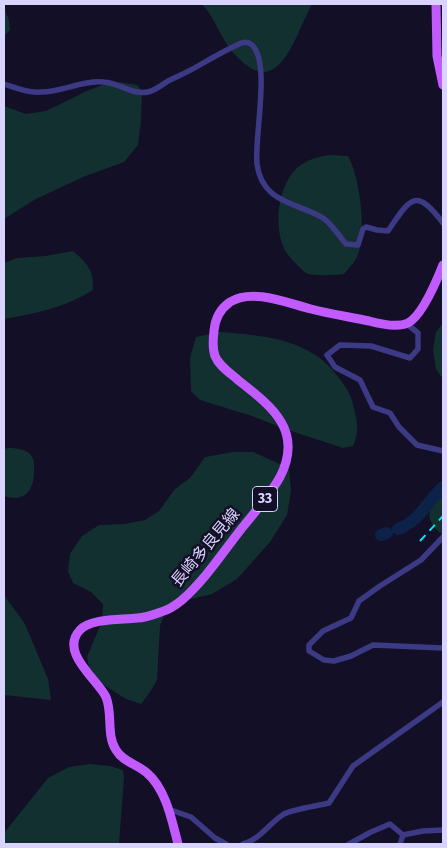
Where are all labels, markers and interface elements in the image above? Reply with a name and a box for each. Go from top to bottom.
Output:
road number: 33 [252,486,278,512]
street label: 長崎多良見線 [168,505,244,591]

